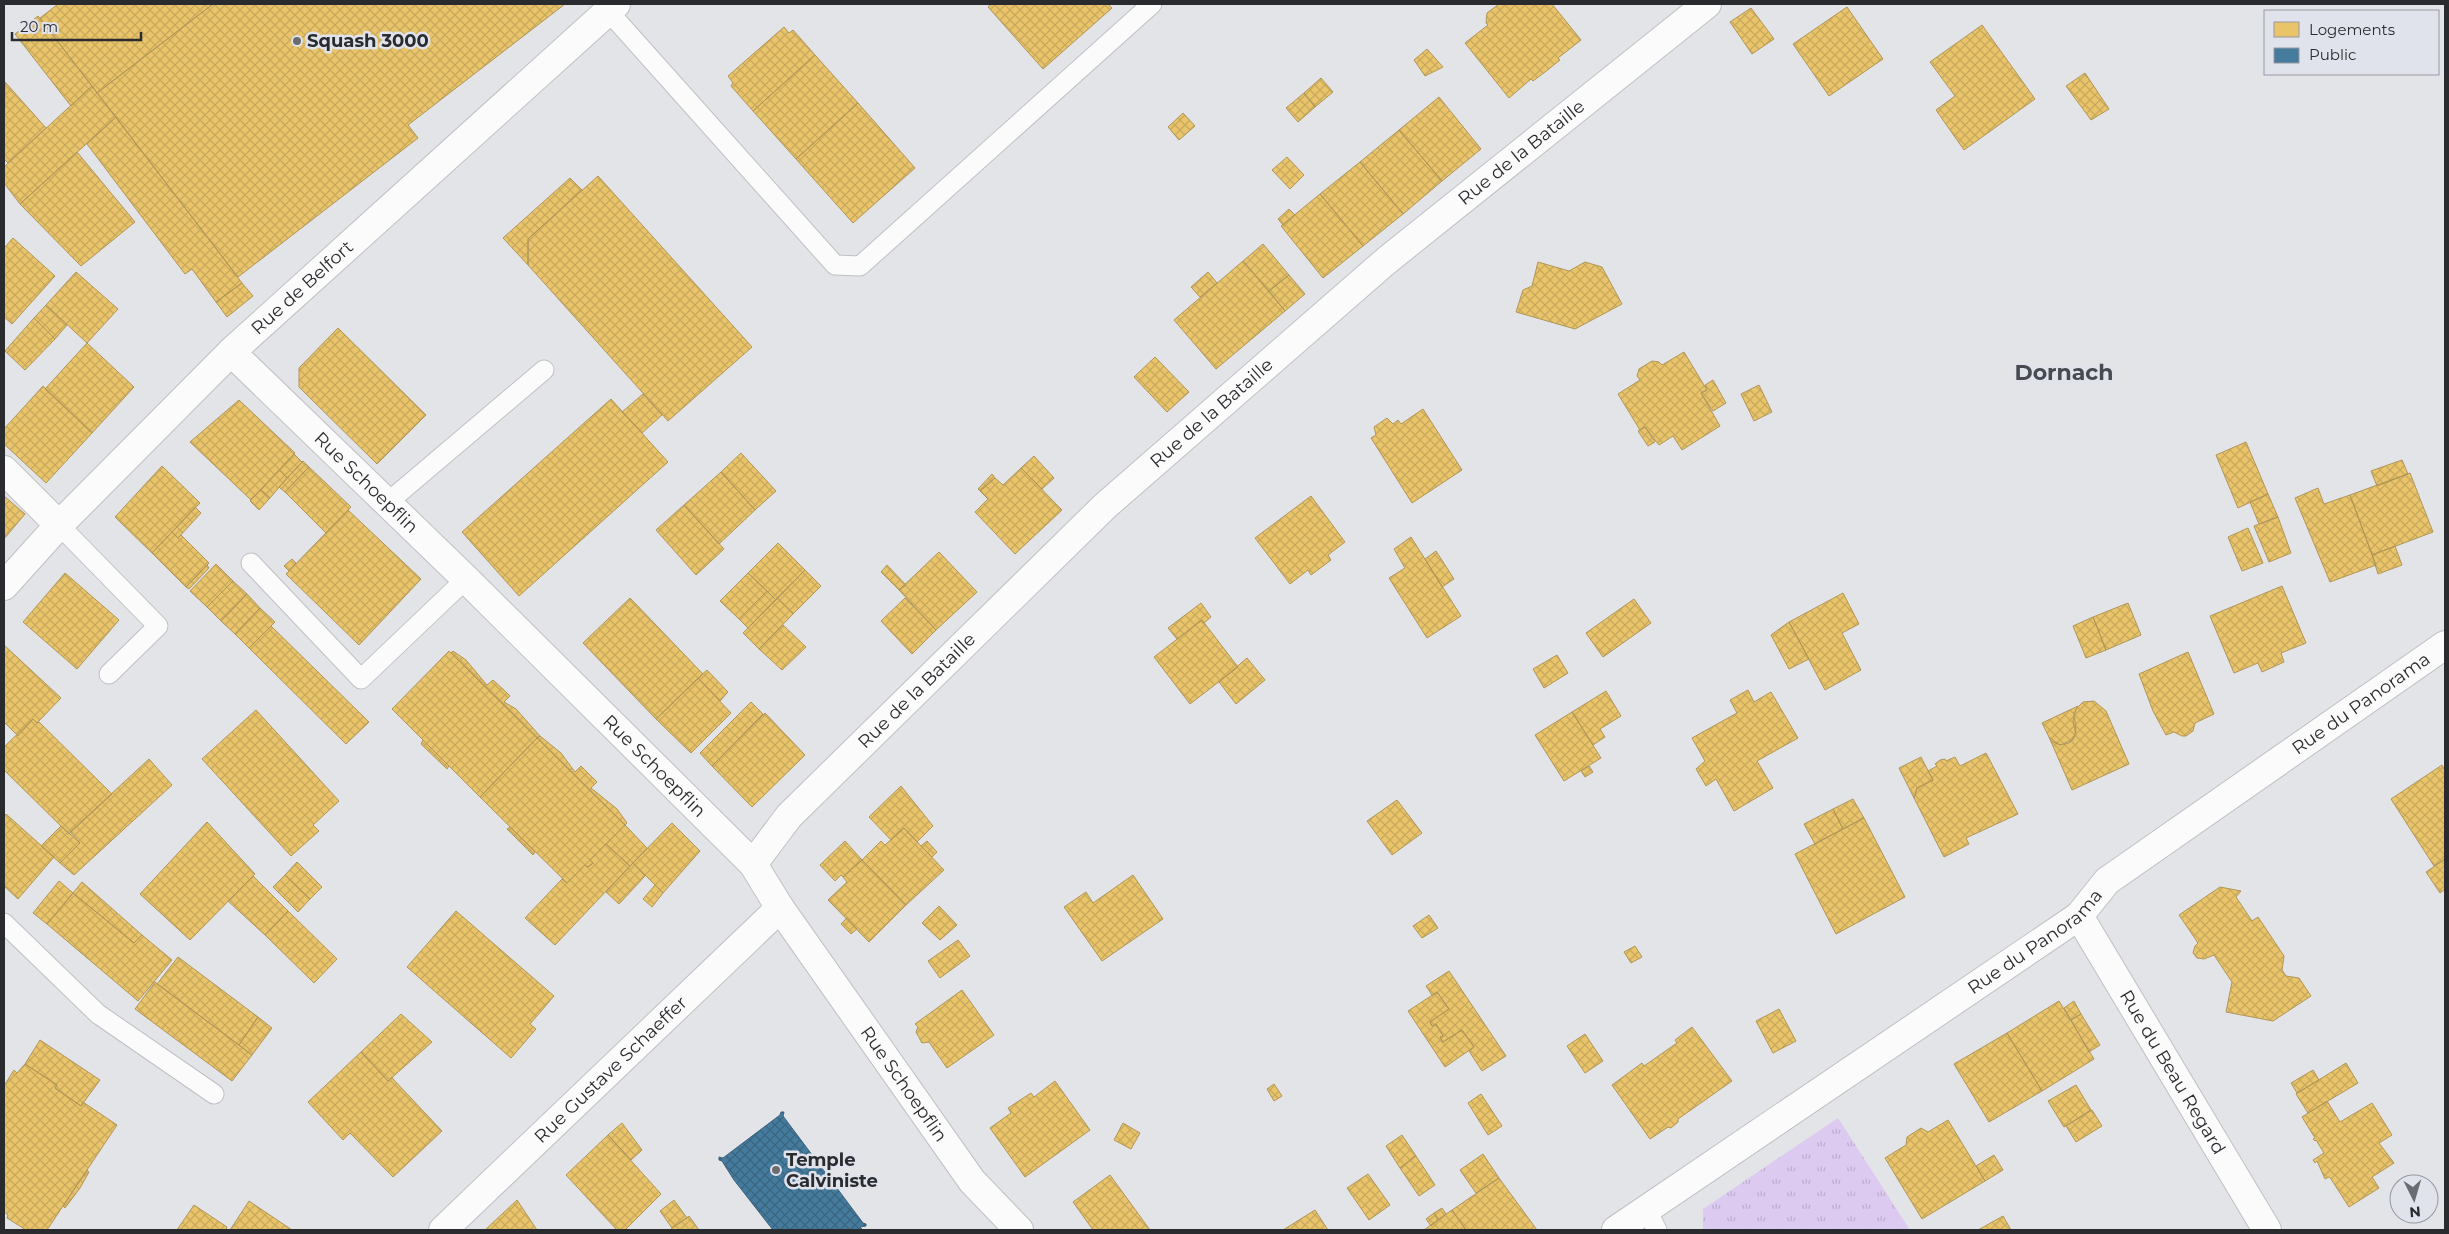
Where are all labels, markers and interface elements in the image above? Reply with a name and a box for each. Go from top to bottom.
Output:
scale bar [12,10,141,42]
legend [2264,10,2439,75]
text: 20 m [20,17,58,36]
text: Logements [2309,20,2395,39]
place label: Squash 3000 [307,30,429,52]
marker: Squash 3000 [291,35,303,47]
text: Public [2309,45,2357,64]
street label: Rue de la Bataille [1454,95,1589,210]
street label: Rue de Belfort [247,236,358,339]
street label: Rue de la Bataille [1146,354,1278,473]
district label: Dornach [2015,359,2113,386]
street label: Rue Schoepflin [310,427,423,538]
street label: Rue de la Bataille [853,628,980,753]
street label: Rue du Panorama [2288,648,2434,759]
street label: Rue Schoepflin [598,710,710,822]
street label: Rue du Panorama [1963,885,2107,999]
street label: Rue du Beau Regard [2115,986,2230,1158]
street label: Rue Gustave Schaeffer [530,992,692,1148]
street label: Rue Schoepflin [856,1022,952,1146]
place label: Temple Calviniste [786,1149,878,1192]
marker: Temple Calviniste [770,1164,782,1176]
north arrow [2389,1174,2439,1224]
text: N [2409,1202,2422,1221]

